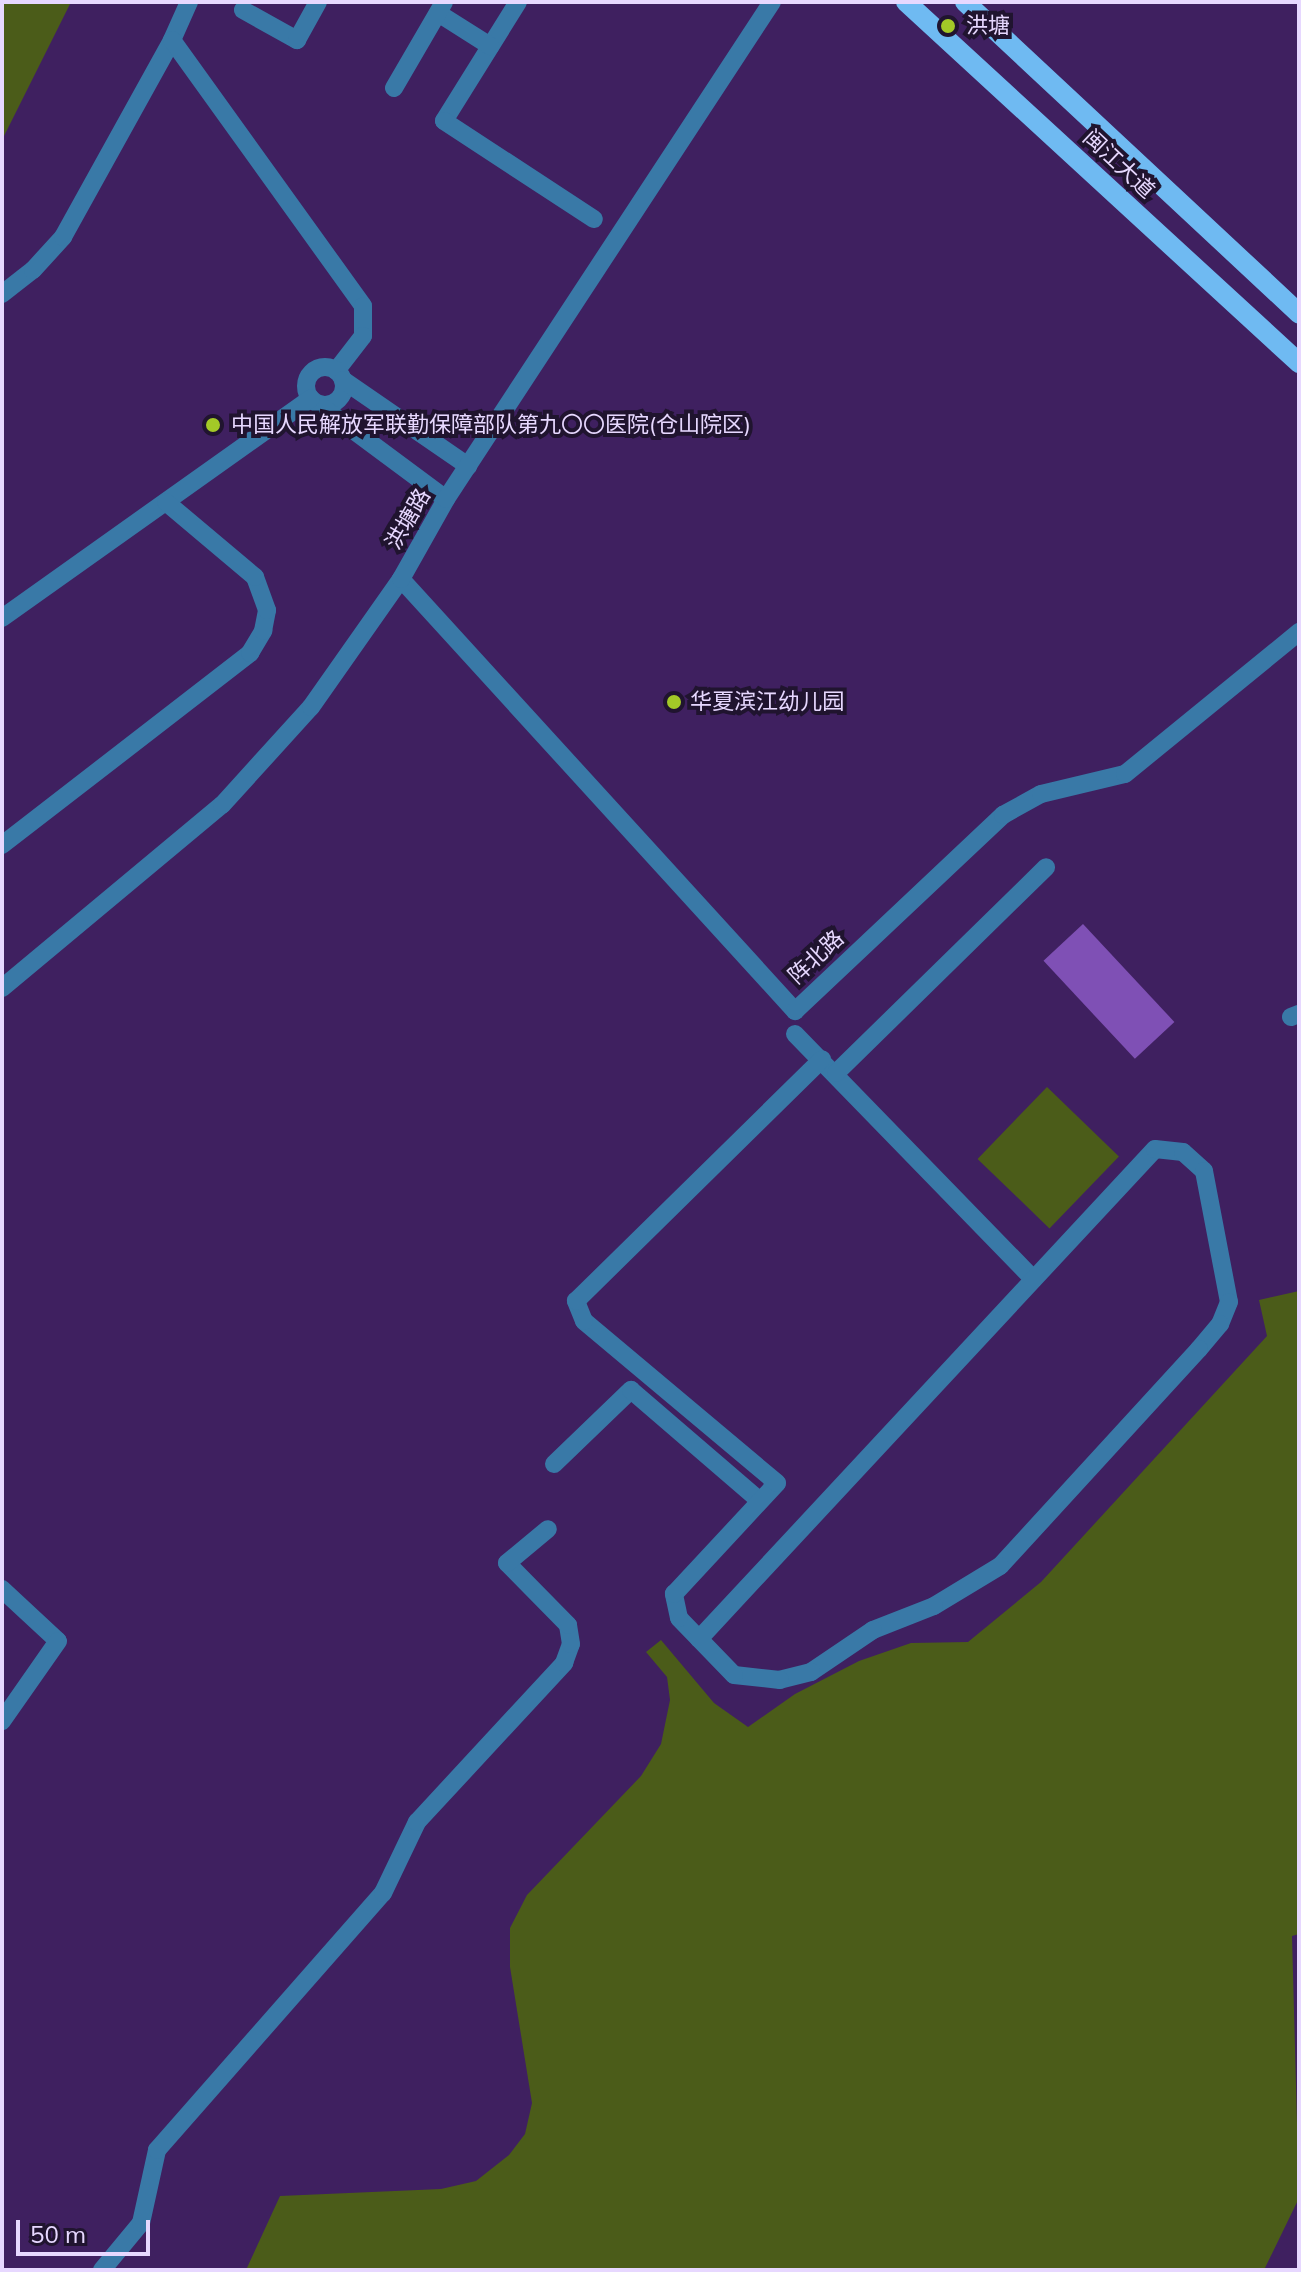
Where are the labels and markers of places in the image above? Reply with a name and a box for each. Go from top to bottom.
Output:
place label: 洪塘 [966,13,1010,39]
marker: 洪塘 [937,15,959,37]
place label: 中国人民解放军联勤保障部队第九〇〇医院(仓山院区) [231,412,751,438]
marker: 中国人民解放军联勤保障部队第九〇〇医院(仓山院区) [202,414,224,436]
place label: 华夏滨江幼儿园 [690,689,844,715]
marker: 华夏滨江幼儿园 [665,693,683,711]

